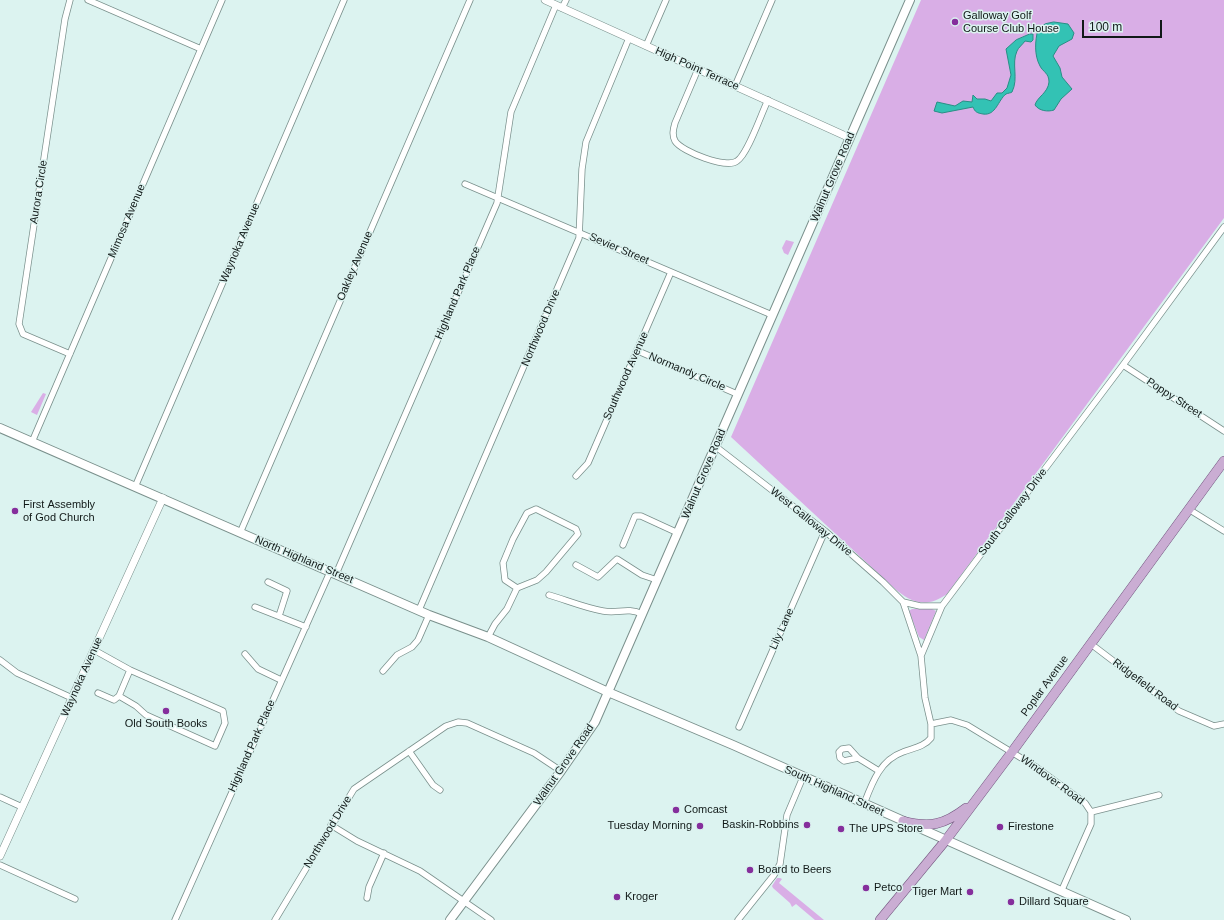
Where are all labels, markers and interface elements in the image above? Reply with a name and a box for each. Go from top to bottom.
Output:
place label: Galloway Golf Course Club House [963,9,1059,35]
scale bar [1084,12,1164,38]
marker: Galloway Golf Course Club House [950,17,960,27]
text: 100 m [1089,20,1122,34]
street label: High Point Terrace [653,45,741,93]
street label: Walnut Grove Road [808,130,858,224]
street label: Aurora Circle [27,159,51,225]
street label: Mimosa Avenue [106,182,148,260]
street label: Waynoka Avenue [217,201,263,285]
street label: Oakley Avenue [334,229,376,303]
street label: Sevier Street [587,231,651,267]
street label: Highland Park Place [432,245,484,341]
street label: Northwood Drive [519,288,563,368]
street label: Southwood Avenue [601,330,651,422]
street label: Normandy Circle [647,350,727,394]
street label: Poppy Street [1144,375,1204,421]
street label: Walnut Grove Road [679,427,729,521]
street label: South Galloway Drive [976,466,1050,558]
street label: West Galloway Drive [767,485,855,559]
place label: First Assembly of God Church [23,498,95,524]
marker: First Assembly of God Church [10,506,20,516]
street label: North Highland Street [253,533,355,587]
street label: Lily Lane [767,606,797,652]
street label: Waynoka Avenue [59,635,105,719]
street label: Poplar Avenue [1019,653,1071,719]
street label: Ridgefield Road [1110,656,1180,714]
street label: Highland Park Place [226,698,278,794]
marker: Old South Books [161,706,171,716]
place label: Old South Books [125,717,207,731]
street label: Walnut Grove Road [531,722,597,808]
street label: Windover Road [1017,752,1087,808]
street label: South Highland Street [782,763,886,819]
street label: Northwood Drive [301,793,355,871]
place label: Comcast [684,803,727,817]
marker: Comcast [671,805,681,815]
place label: Baskin-Robbins [722,818,799,832]
place label: Tuesday Morning [607,819,692,833]
marker: Baskin-Robbins [802,820,812,830]
place label: Firestone [1008,820,1054,834]
marker: Tuesday Morning [695,821,705,831]
place label: The UPS Store [849,822,923,836]
marker: Firestone [995,822,1005,832]
marker: The UPS Store [836,824,846,834]
place label: Board to Beers [758,863,831,877]
marker: Board to Beers [745,865,755,875]
place label: Petco [874,881,902,895]
marker: Petco [861,883,871,893]
place label: Tiger Mart [912,885,962,899]
marker: Tiger Mart [965,887,975,897]
place label: Kroger [625,890,658,904]
marker: Kroger [612,892,622,902]
place label: Dillard Square [1019,895,1089,909]
marker: Dillard Square [1006,897,1016,907]

